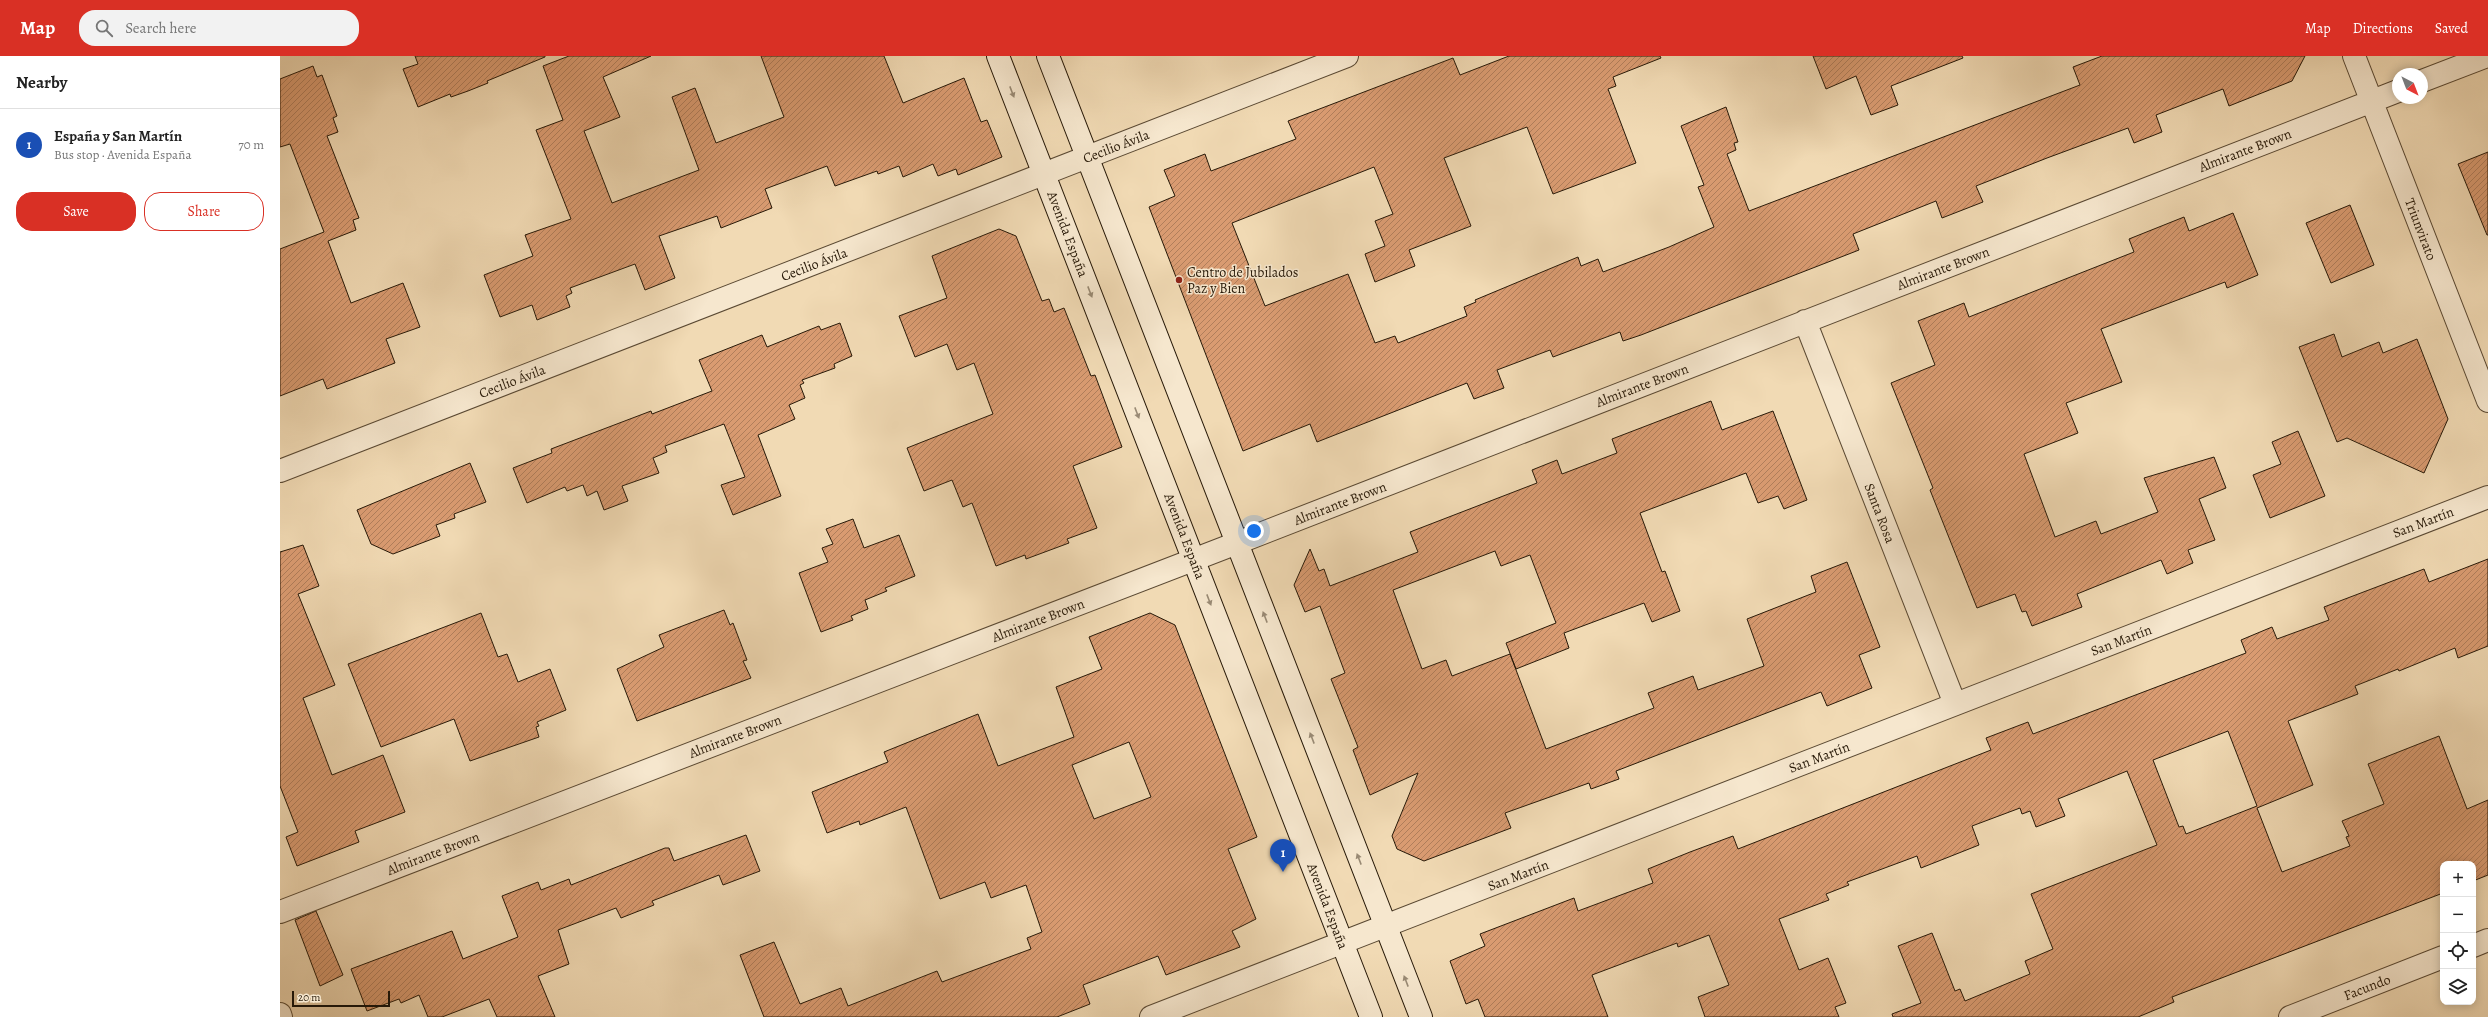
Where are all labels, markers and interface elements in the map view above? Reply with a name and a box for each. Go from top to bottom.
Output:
search box [79,10,359,46]
text: Map [20,15,55,41]
icon: search [93,17,115,39]
text: Search here [125,18,197,38]
text: Map [2305,19,2331,38]
text: Directions [2353,19,2413,38]
text: Saved [2435,19,2468,38]
north arrow [2392,68,2428,104]
text: Nearby [16,71,67,94]
one-way arrow [1010,87,1016,99]
street label: Almirante Brown [2195,124,2294,177]
street label: Cecilio Ávila [1080,125,1153,168]
text: España y San Martín [54,126,182,146]
text: 1 [27,136,31,153]
text: 70 m [238,136,264,153]
text: Bus stop · Avenida España [54,146,192,163]
street label: Avenida España [1042,187,1093,280]
button: Save [16,192,136,231]
button: Share [144,192,264,231]
street label: Triunvirato [2400,195,2441,263]
street label: Almirante Brown [1893,242,1992,295]
street label: Cecilio Ávila [778,243,851,286]
place label: Centro de Jubilados Paz y Bien [1187,263,1298,298]
marker: Centro de Jubilados Paz y Bien [1174,275,1184,285]
one-way arrow [1087,286,1093,298]
street label: Almirante Brown [1592,359,1691,412]
street label: Cecilio Ávila [476,360,549,403]
one-way arrow [1134,407,1140,419]
street label: Almirante Brown [1290,477,1389,530]
street label: Santa Rosa [1859,481,1900,546]
street label: Avenida España [1159,489,1210,582]
street label: San Martín [2390,502,2457,543]
your location [1244,521,1264,541]
street label: Almirante Brown [988,594,1087,647]
one-way arrow [1207,594,1213,606]
one-way arrow [1262,611,1268,623]
street label: San Martín [2088,620,2155,661]
street label: Almirante Brown [685,710,784,763]
one-way arrow [1309,732,1315,744]
street label: San Martín [1786,737,1853,778]
street label: Almirante Brown [383,827,482,880]
pin: 1 [1270,839,1296,872]
one-way arrow [1356,853,1362,865]
street label: San Martín [1485,855,1552,896]
street label: Avenida España [1302,859,1353,952]
map controls [2440,861,2476,1005]
button: + [2440,861,2476,897]
button: − [2440,897,2476,933]
button: locate [2440,933,2476,969]
button: layers [2440,969,2476,1005]
street label: Facundo [2341,970,2393,1005]
one-way arrow [1403,974,1409,986]
scale bar [292,989,390,1008]
text: 20 m [298,990,320,1005]

